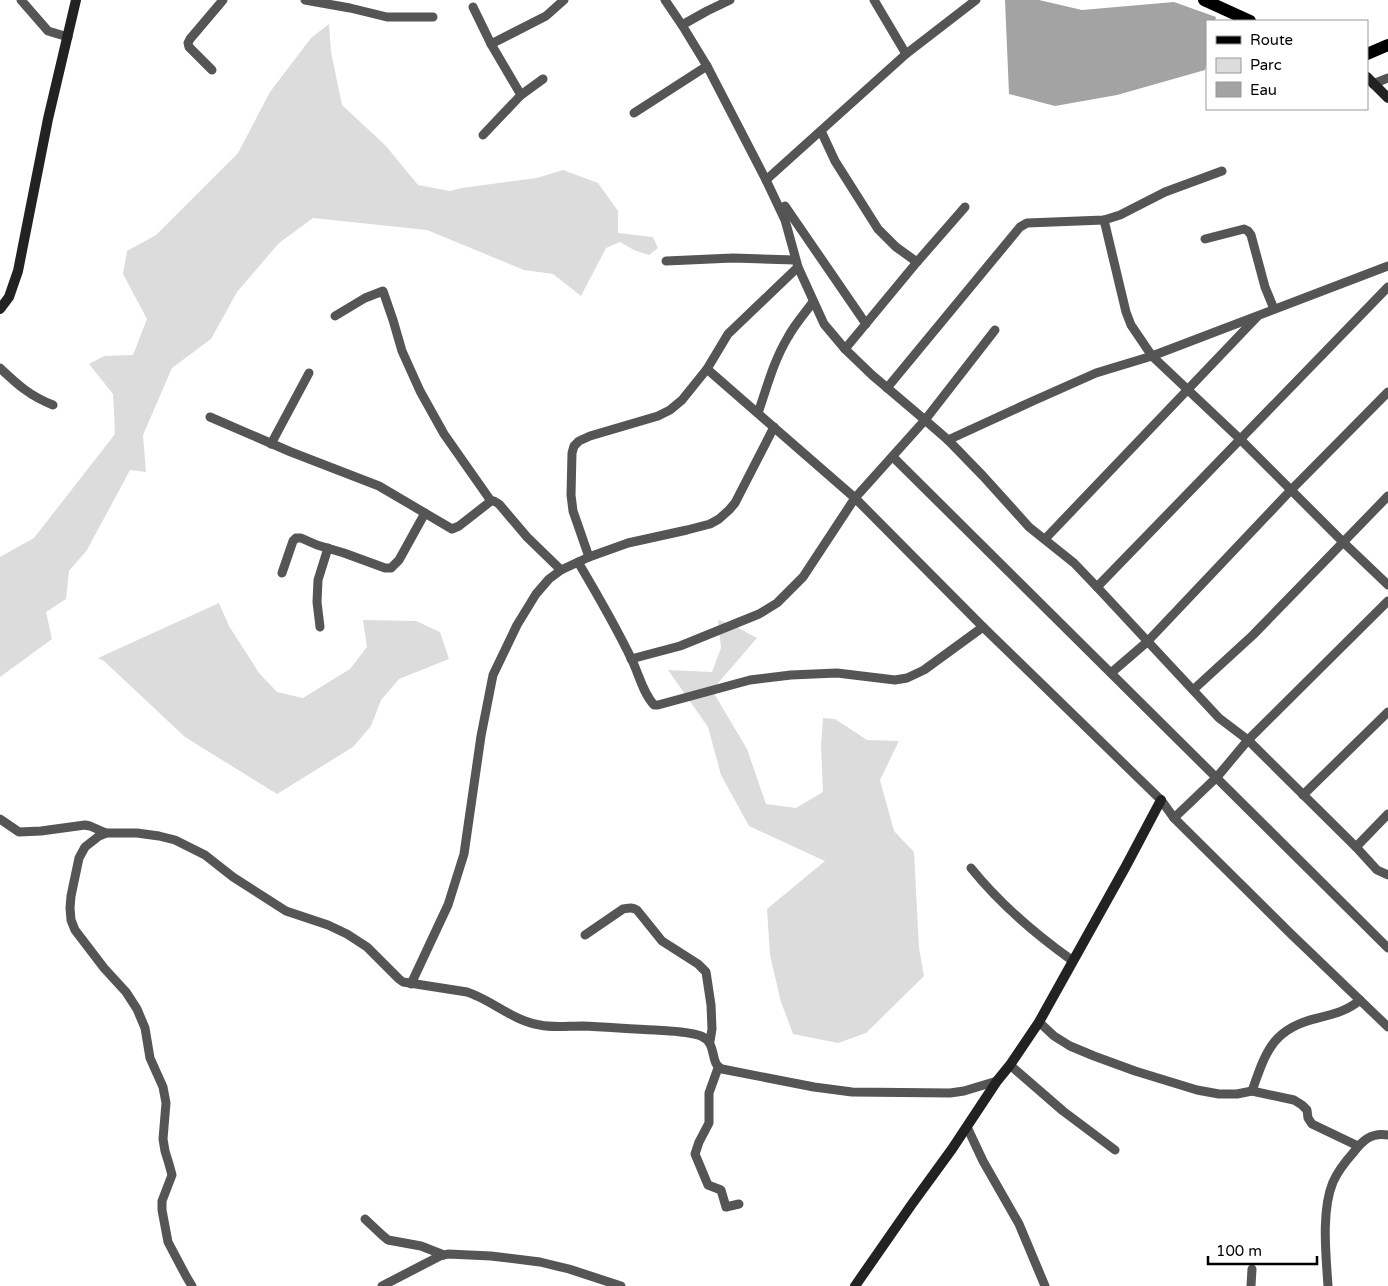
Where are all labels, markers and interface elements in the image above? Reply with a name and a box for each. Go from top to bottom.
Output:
legend [1206,20,1368,110]
text: Route [1250,31,1293,49]
text: Parc [1250,56,1282,74]
text: Eau [1250,81,1277,99]
scale bar [1208,1234,1317,1266]
text: 100 m [1216,1242,1262,1260]

